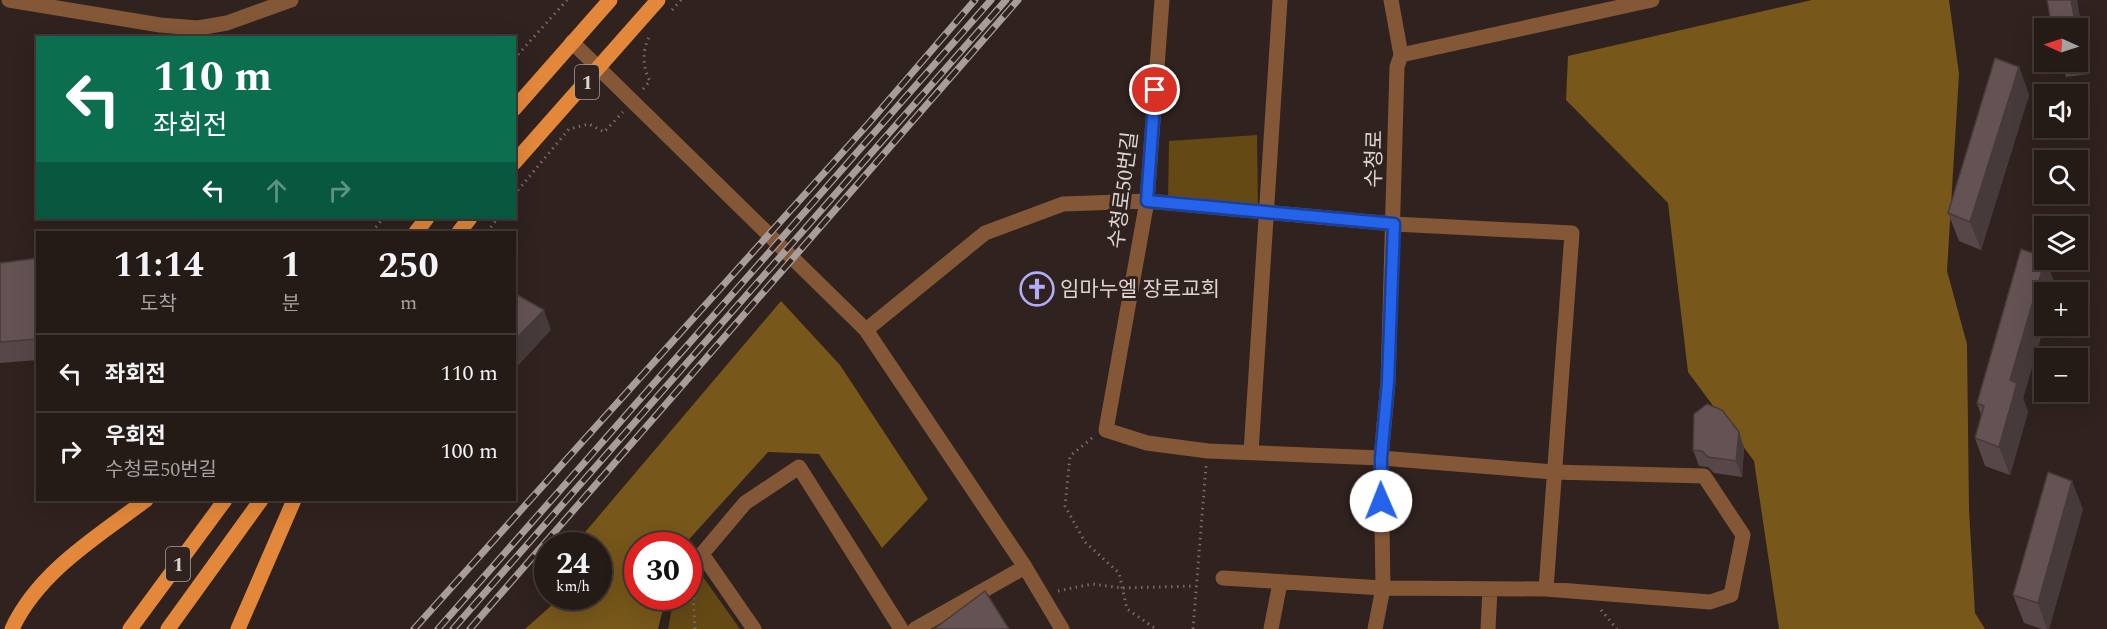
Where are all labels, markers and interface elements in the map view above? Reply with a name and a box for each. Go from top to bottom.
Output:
north arrow [2034,18,2088,72]
map controls [2034,18,2088,402]
text: 110 m [153,46,272,109]
icon: left [54,60,132,138]
pin [1129,64,1180,115]
road number: 1 [575,65,599,99]
icon: arrive [1138,73,1171,106]
button: sound [2034,84,2088,138]
text: 좌회전 [153,105,228,147]
street label: 수청로50번길 [1101,130,1147,250]
street label: 수청로 [1358,130,1392,188]
button: search [2034,150,2088,204]
icon: left [197,174,230,207]
icon: ahead [260,174,293,207]
icon: right [323,174,356,207]
button: layers [2034,216,2088,270]
text: 11:14 [113,238,204,293]
text: 1 [281,238,301,293]
text: 250 [378,239,439,294]
church icon: 임마누엘 장로교회 [1019,271,1055,307]
place label: 임마누엘 장로교회 [1060,274,1220,306]
button: + [2034,282,2088,336]
text: m [400,288,417,318]
text: 도착 [140,289,177,319]
text: 분 [282,289,300,319]
button: − [2034,348,2088,402]
icon: left [54,357,87,390]
text: 110 m [441,357,498,390]
text: 좌회전 [105,358,166,391]
text: 우회전 [105,420,166,453]
icon: right [54,435,87,468]
text: 100 m [441,435,498,468]
text: 수청로50번길 [105,455,217,485]
position arrow [1349,469,1413,533]
speed limit sign: 30 [624,532,702,610]
text: 24 [556,541,590,587]
road number: 1 [166,547,190,581]
text: km/h [556,575,590,598]

